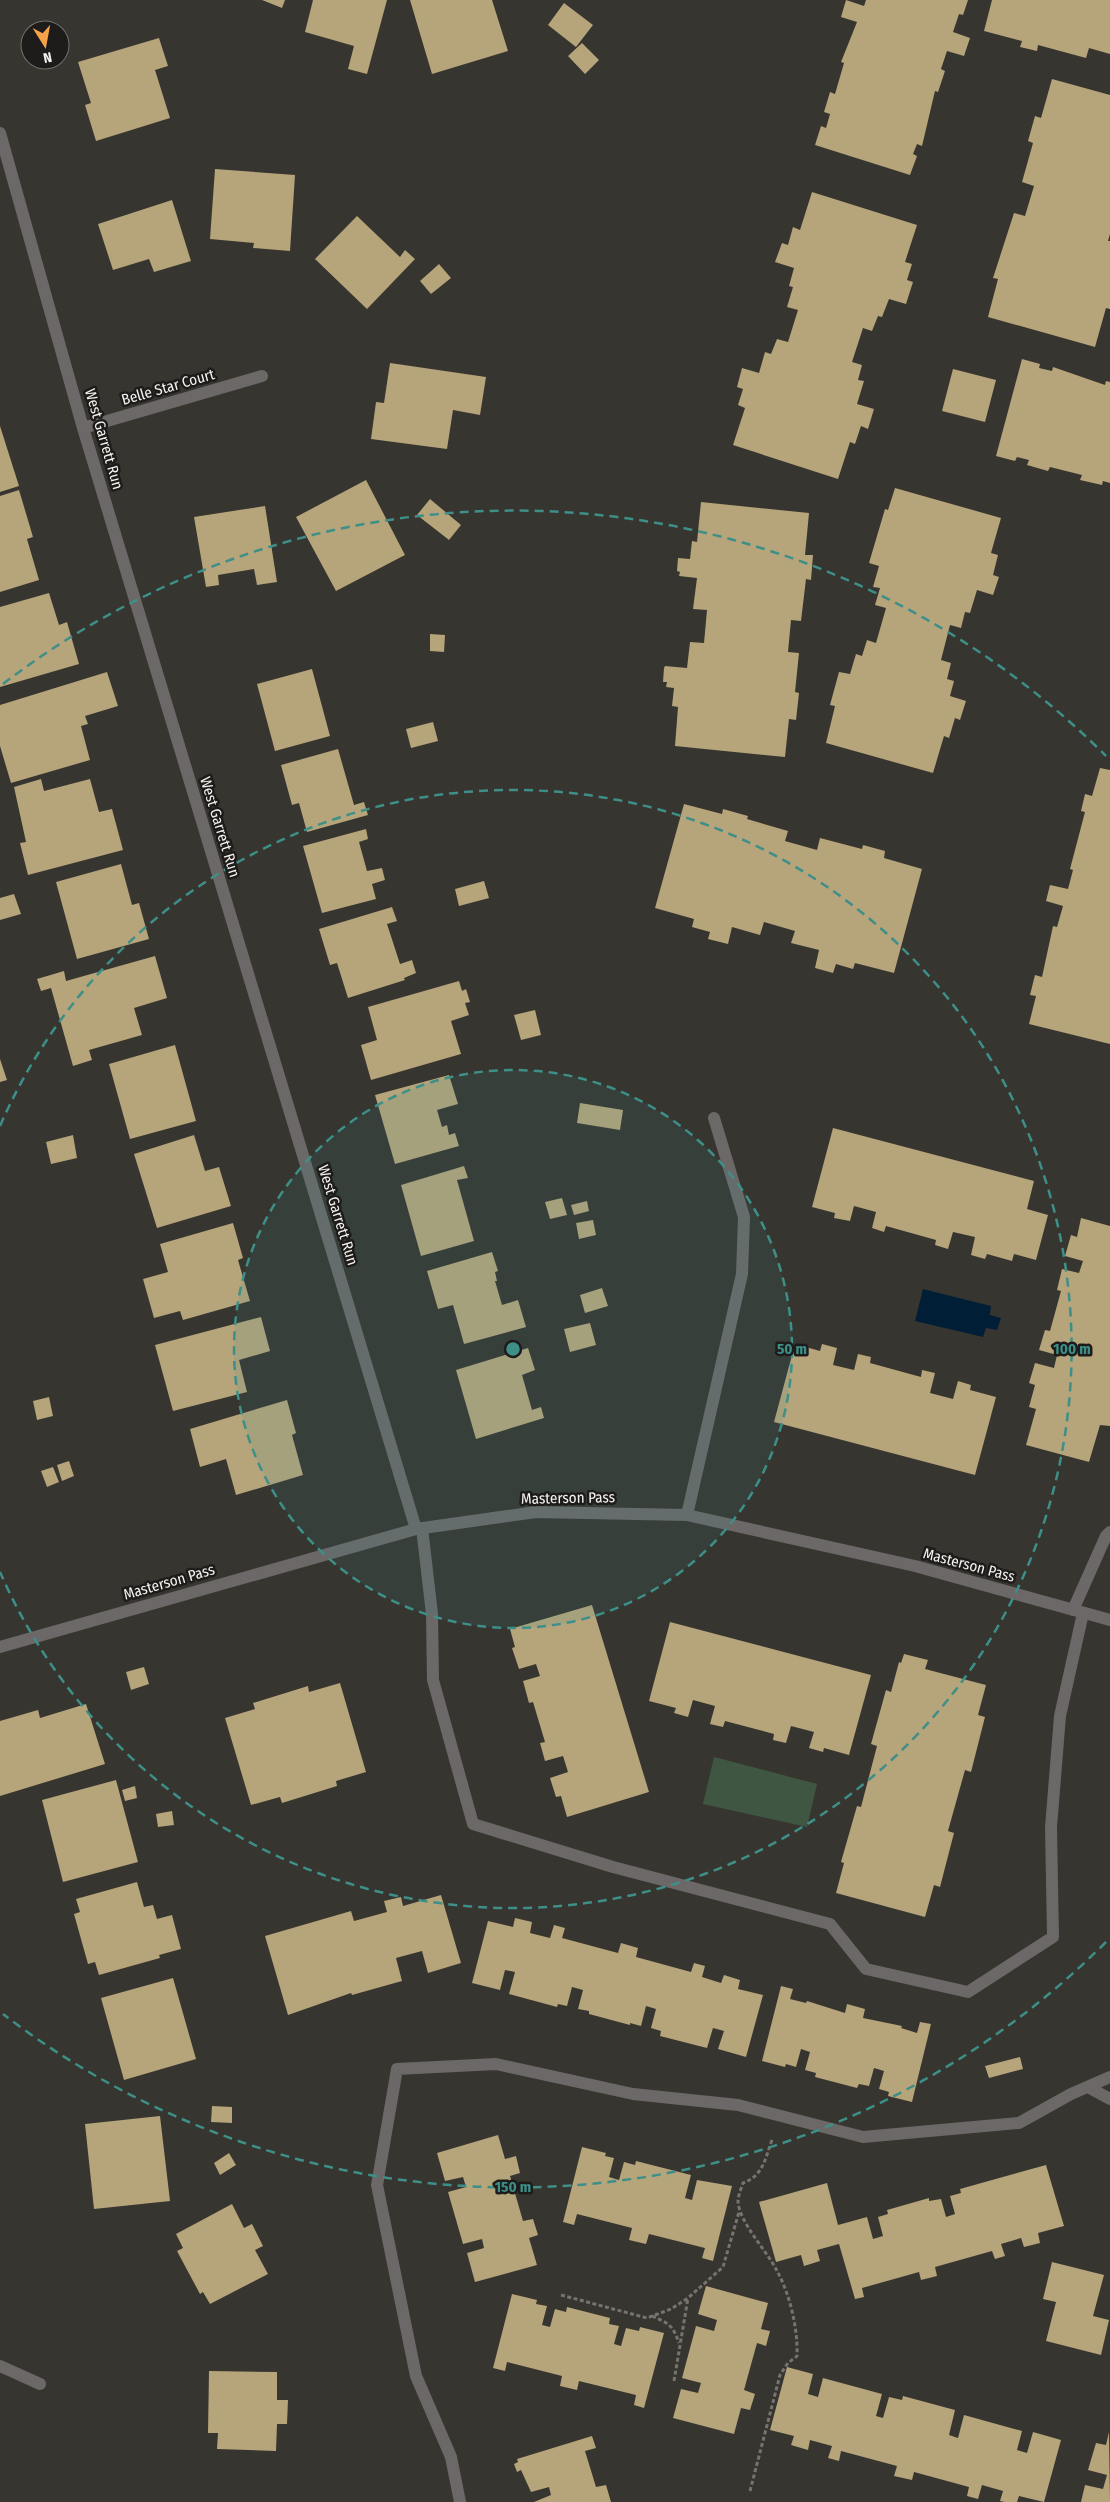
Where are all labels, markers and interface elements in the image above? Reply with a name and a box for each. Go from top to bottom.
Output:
north arrow [20,20,70,70]
text: N [42,48,53,66]
street label: Belle Star Court [119,365,217,409]
street label: West Garrett Run [81,387,127,491]
street label: West Garrett Run [196,775,244,879]
street label: West Garrett Run [314,1163,362,1267]
centre of rings [504,1340,522,1358]
text: 50 m [777,1340,807,1358]
text: 100 m [1053,1340,1091,1358]
street label: Masterson Pass [521,1488,615,1508]
street label: Masterson Pass [921,1544,1017,1586]
street label: Masterson Pass [121,1560,217,1604]
text: 150 m [495,2178,531,2196]

